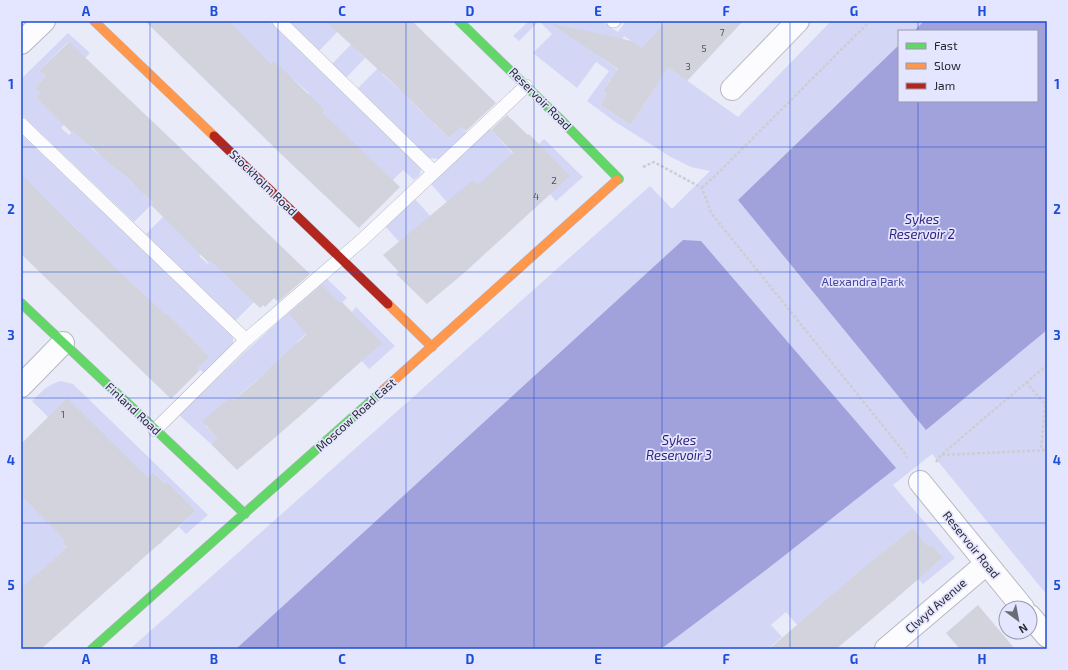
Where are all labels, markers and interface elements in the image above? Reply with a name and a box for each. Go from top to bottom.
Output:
text: A [82,3,91,19]
text: B [210,3,218,19]
text: C [338,3,346,19]
text: D [466,3,475,19]
text: E [594,3,602,19]
text: F [722,3,730,19]
text: G [850,3,858,19]
text: H [978,3,987,19]
house number: 7 [719,26,725,38]
legend [898,30,1038,102]
text: Fast [934,38,958,52]
house number: 5 [701,42,707,54]
text: Slow [934,58,961,72]
house number: 3 [685,60,691,72]
street label: Reservoir Road [507,64,575,132]
text: 1 [8,76,14,92]
text: 1 [1054,76,1060,92]
text: Jam [934,78,955,92]
street label: Stockholm Road [227,147,300,218]
house number: 2 [551,174,557,186]
house number: 4 [533,190,539,202]
text: 2 [7,201,15,217]
text: 2 [1053,201,1061,217]
water label: Sykes Reservoir 2 [889,211,955,242]
park label: Alexandra Park [822,274,904,288]
text: 3 [7,327,15,343]
text: 3 [1053,327,1061,343]
street label: Moscow Road East [313,374,398,454]
street label: Finland Road [103,379,164,438]
house number: 1 [61,408,65,420]
water label: Sykes Reservoir 3 [646,432,712,463]
text: 4 [7,452,15,468]
text: 4 [1053,452,1061,468]
street label: Reservoir Road [941,508,1003,581]
street label: Clwyd Avenue [902,575,969,635]
text: 5 [7,577,15,593]
text: 5 [1053,577,1061,593]
north arrow [998,600,1038,640]
text: N [1017,621,1030,637]
text: A [82,651,91,667]
text: B [210,651,218,667]
text: C [338,651,346,667]
text: D [466,651,475,667]
text: E [594,651,602,667]
text: F [722,651,730,667]
text: G [850,651,858,667]
text: H [978,651,987,667]

